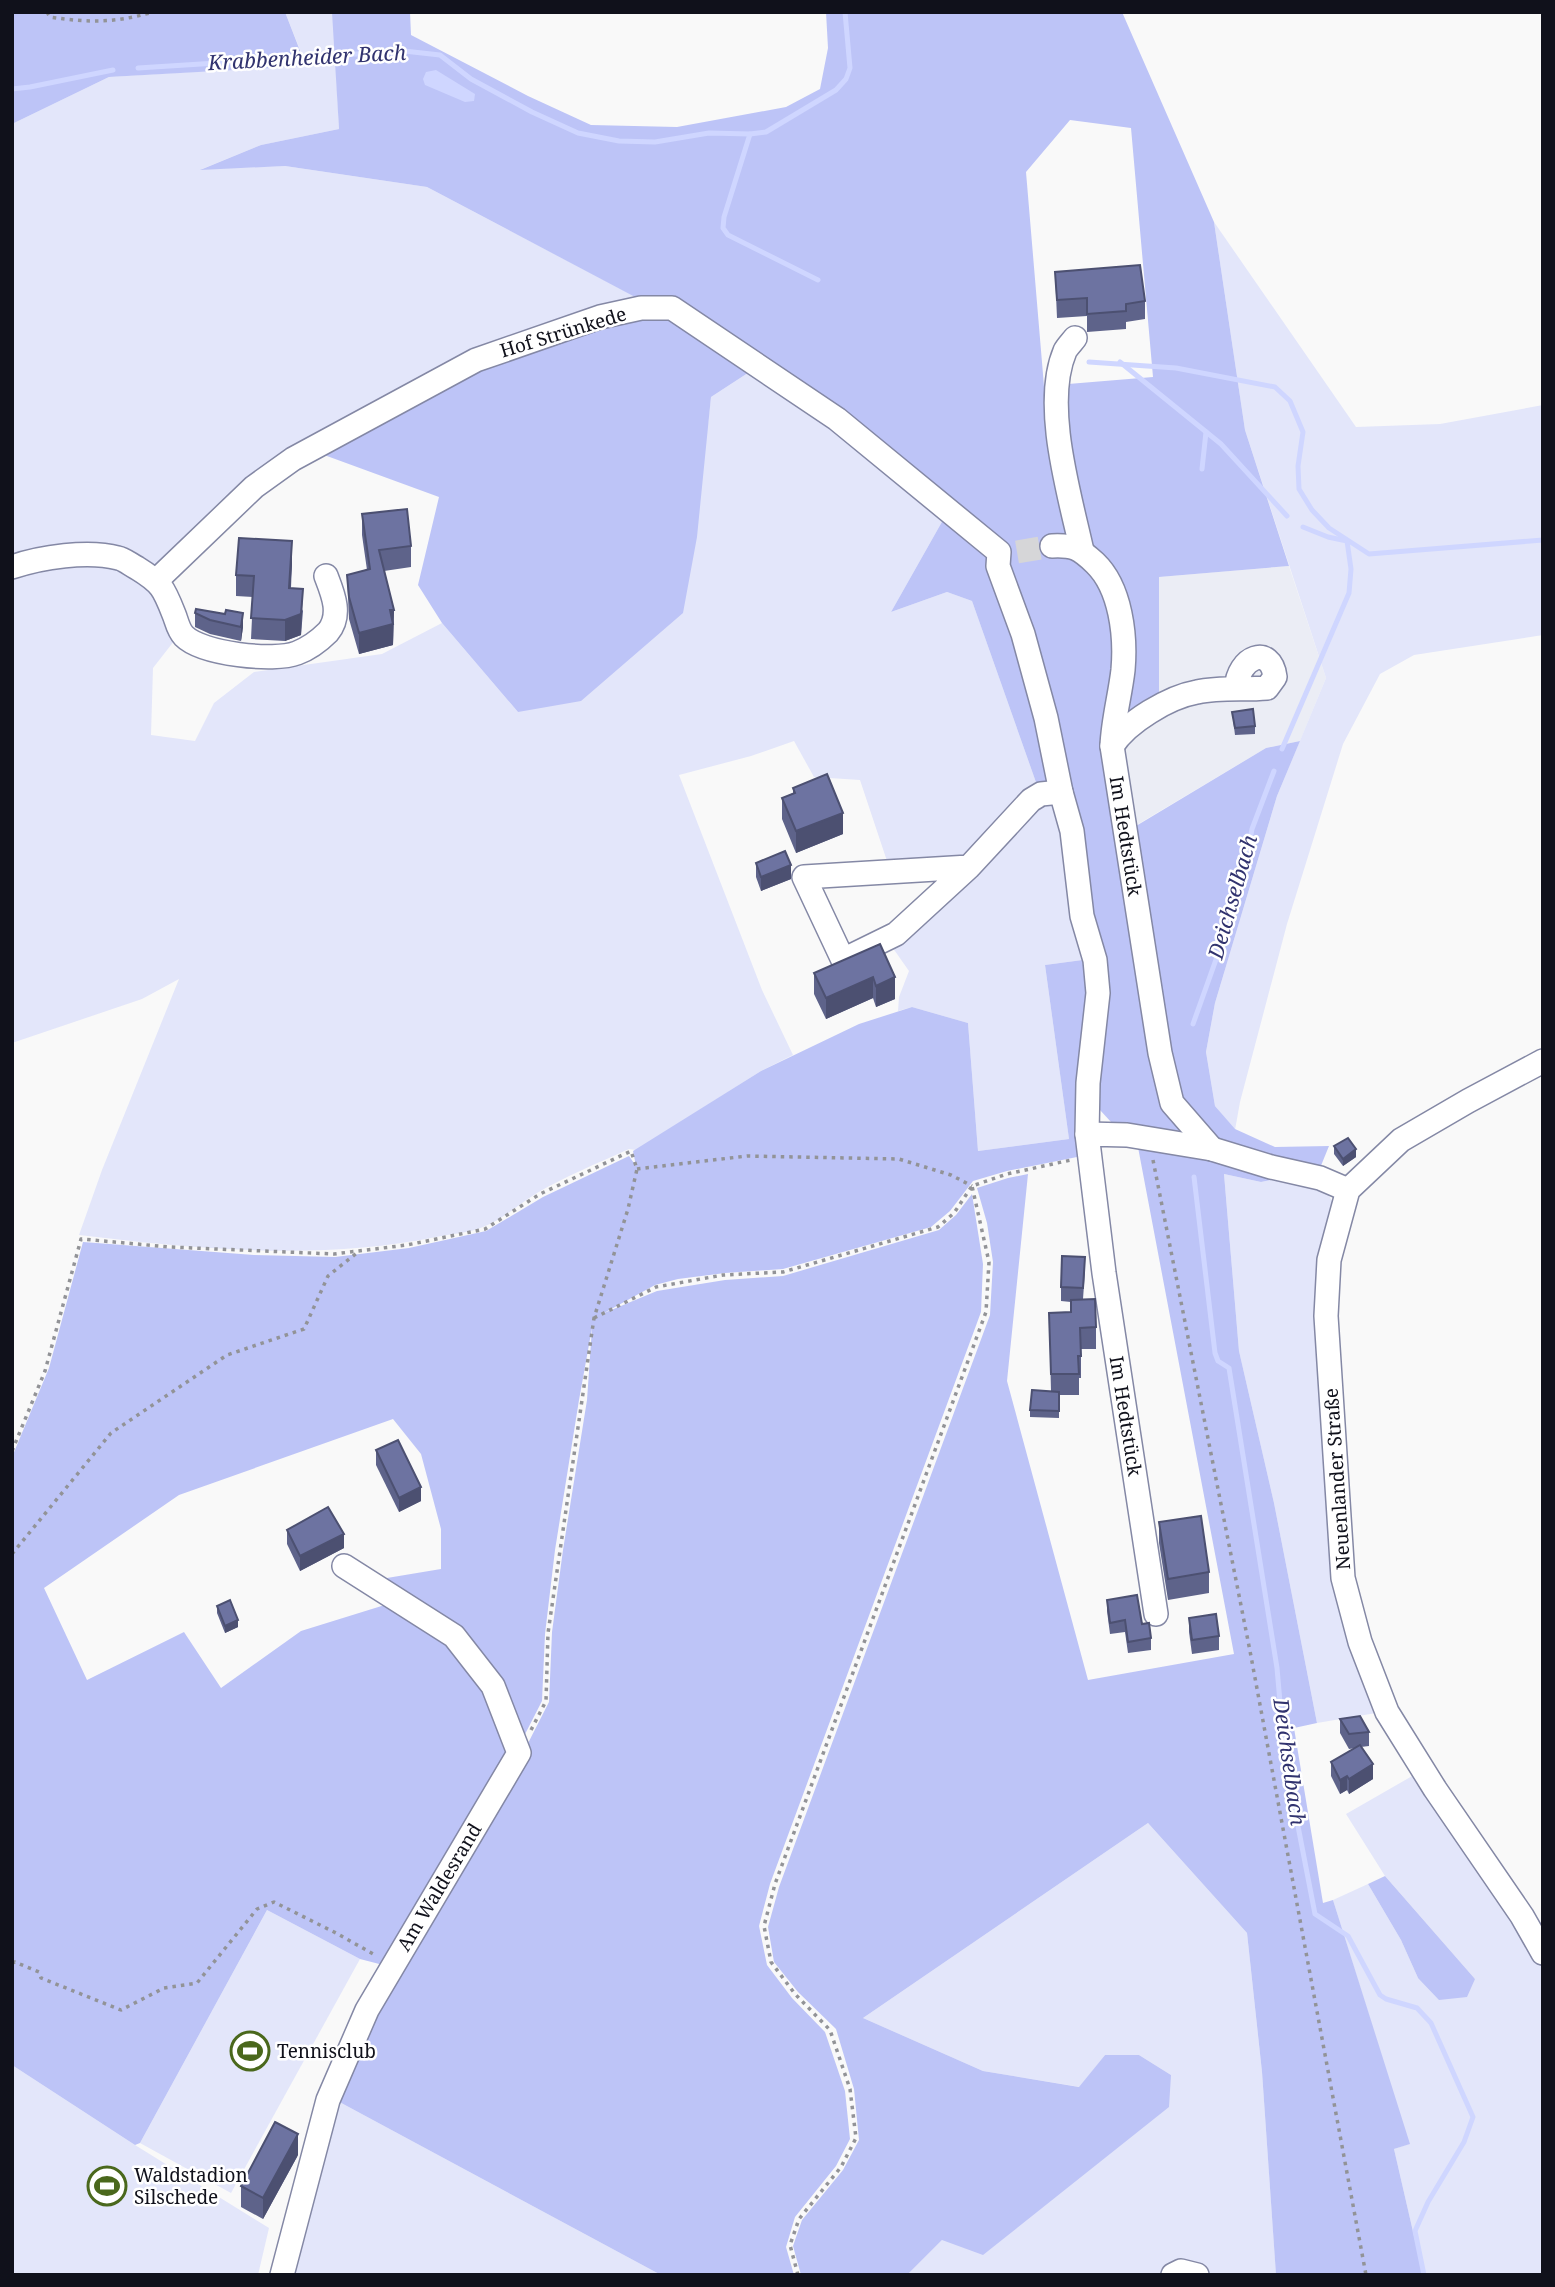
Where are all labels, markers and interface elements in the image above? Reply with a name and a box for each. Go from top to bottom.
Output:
water label: Krabbenheider Bach [206,38,407,76]
street label: Hof Strünkede [497,300,629,364]
street label: Im Hedtstück [1104,774,1148,899]
water label: Deichselbach [1201,831,1263,963]
street label: Im Hedtstück [1104,1354,1148,1479]
street label: Neuenlander Straße [1318,1387,1356,1571]
water label: Deichselbach [1267,1696,1313,1828]
street label: Am Waldesrand [391,1818,488,1956]
sports icon: Tennisclub [229,2030,271,2072]
place label: Tennisclub [277,2038,376,2064]
place label: Waldstadion Silschede [134,2162,248,2210]
sports icon: Waldstadion Silschede [86,2165,128,2207]

